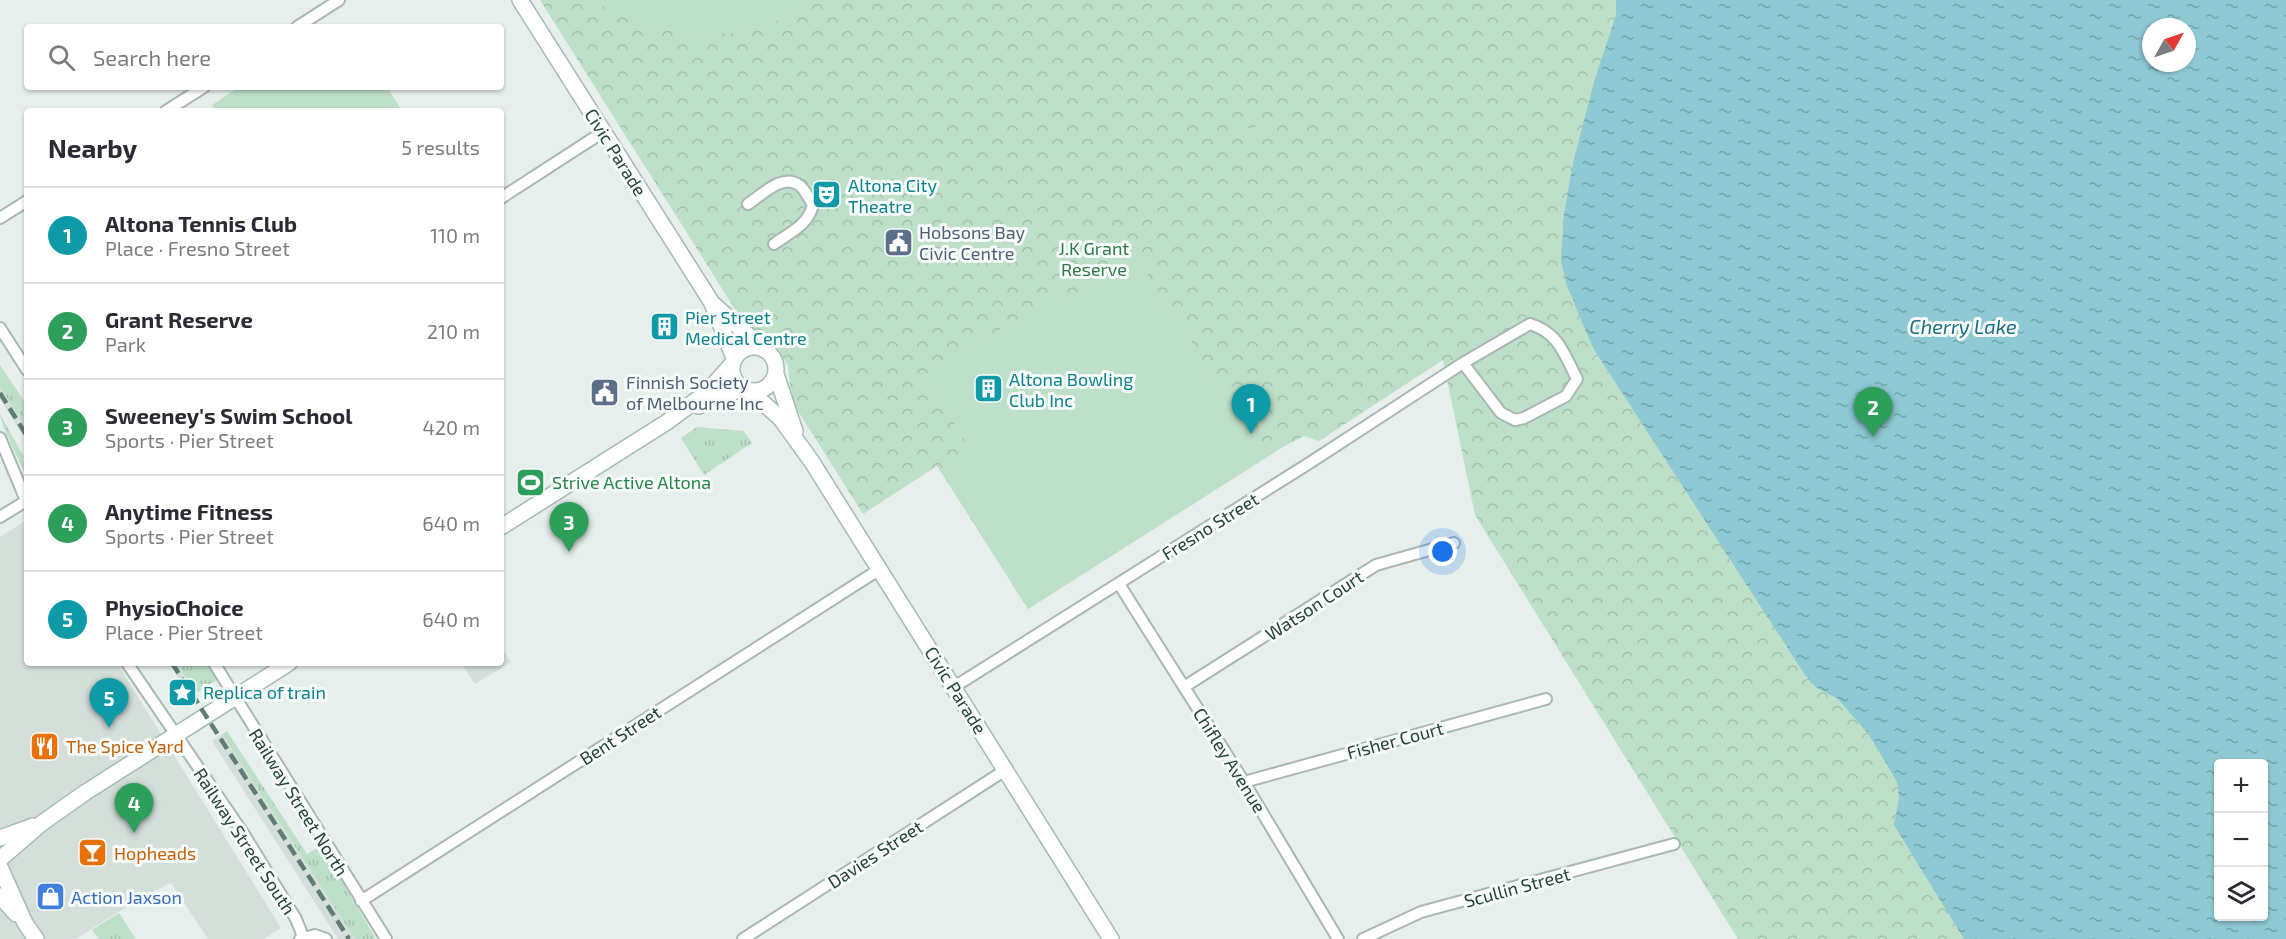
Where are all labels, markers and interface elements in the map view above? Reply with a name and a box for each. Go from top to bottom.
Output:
north arrow [2142,18,2196,72]
search box [24,24,504,90]
icon: search [45,41,78,74]
text: Search here [93,44,211,70]
street label: Civic Parade [580,104,652,200]
text: Nearby [48,132,137,163]
text: 5 results [401,135,480,159]
place label: Altona City Theatre [848,174,937,217]
theatre icon: Altona City Theatre [811,179,843,211]
text: Altona Tennis Club [105,210,297,236]
place label: Hobsons Bay Civic Centre [919,221,1026,264]
text: 1 [63,223,72,247]
text: 110 m [430,223,480,247]
public building icon: Hobsons Bay Civic Centre [882,226,914,258]
text: Place · Fresno Street [105,236,290,260]
park label: J.K Grant Reserve [1059,237,1129,280]
text: Grant Reserve [105,306,253,332]
place label: Pier Street Medical Centre [685,306,807,349]
building icon: Pier Street Medical Centre [648,311,680,343]
water label: Cherry Lake [1909,314,2017,339]
text: 2 [62,319,73,343]
text: 210 m [427,319,480,343]
text: Park [105,332,146,356]
place label: Altona Bowling Club Inc [1009,368,1133,411]
place label: Finnish Society of Melbourne Inc [626,371,764,414]
building icon: Altona Bowling Club Inc [972,373,1004,405]
public building icon: Finnish Society of Melbourne Inc [589,376,621,408]
pin: 1 [1232,384,1270,434]
pin: 2 [1854,388,1892,437]
text: Sweeney's Swim School [105,402,353,428]
text: 3 [62,415,73,439]
text: 420 m [422,415,480,439]
text: Sports · Pier Street [105,428,274,452]
sports icon: Strive Active Altona [515,466,547,498]
place label: Strive Active Altona [552,471,711,493]
street label: Fresno Street [1158,487,1263,564]
text: Anytime Fitness [105,498,273,524]
pin: 3 [550,502,588,552]
text: 4 [61,511,74,535]
text: 640 m [422,511,480,535]
text: Sports · Pier Street [105,524,274,548]
your location [1428,537,1457,566]
street label: Watson Court [1261,565,1367,645]
text: PhysioChoice [105,594,244,620]
text: 5 [62,607,73,631]
text: 640 m [422,607,480,631]
text: Place · Pier Street [105,620,263,644]
street label: Civic Parade [920,642,992,738]
place icon: Replica of train [166,676,198,708]
pin: 5 [90,678,128,728]
place label: Replica of train [203,681,326,703]
street label: Bent Street [575,701,665,769]
street label: Chifley Avenue [1189,703,1271,817]
street label: Fisher Court [1344,717,1446,763]
street label: Railway Street North [245,724,353,880]
restaurant icon: The Spice Yard [29,730,61,762]
place label: The Spice Yard [66,735,184,757]
map controls [2214,759,2268,921]
button: + [2214,759,2268,813]
street label: Railway Street South [189,764,301,918]
pin: 4 [114,784,154,833]
button: − [2214,813,2268,867]
street label: Davies Street [823,815,927,893]
bar icon: Hopheads [77,837,109,869]
place label: Hopheads [114,842,196,864]
street label: Scullin Street [1462,862,1573,912]
button: layers [2214,867,2268,921]
shop icon: Action Jaxson [34,881,66,913]
place label: Action Jaxson [71,886,182,908]

